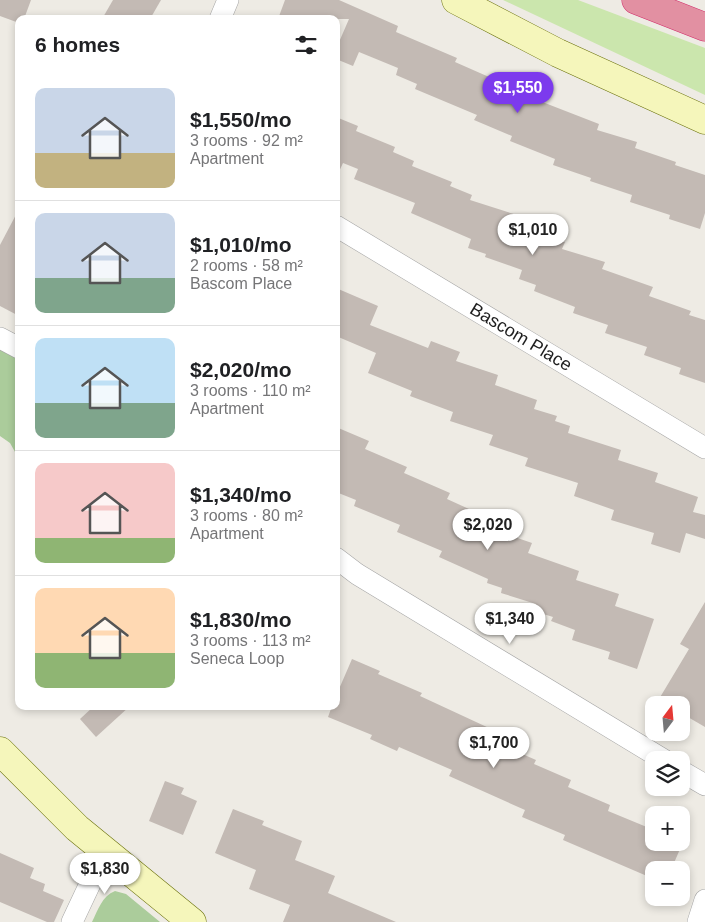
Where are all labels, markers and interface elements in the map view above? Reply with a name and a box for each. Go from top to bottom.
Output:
icon: filters [292,31,320,59]
text: 6 homes [35,33,120,56]
pin: $1,550 [477,72,559,114]
text: $1,550 [494,79,542,96]
icon: home [75,108,135,168]
text: $1,550/mo [190,108,292,131]
text: 3 rooms · 92 m² [190,132,303,149]
text: Apartment [190,150,264,167]
pin: $1,010 [492,214,574,256]
text: $1,010 [509,221,557,238]
icon: home [75,233,135,293]
text: $1,010/mo [190,233,292,256]
text: 2 rooms · 58 m² [190,257,303,274]
text: Bascom Place [190,275,292,292]
street label: Bascom Place [467,299,575,375]
icon: home [75,358,135,418]
text: $2,020/mo [190,358,292,381]
text: 3 rooms · 110 m² [190,382,311,399]
text: Apartment [190,400,264,417]
icon: home [75,483,135,543]
text: $1,340/mo [190,483,292,506]
text: 3 rooms · 80 m² [190,507,303,524]
pin: $2,020 [447,508,529,551]
text: $2,020 [464,516,512,533]
text: Apartment [190,525,264,542]
pin: $1,340 [469,602,551,645]
icon: home [75,608,135,668]
text: $1,830/mo [190,608,292,631]
text: $1,340 [486,610,534,627]
text: 3 rooms · 113 m² [190,632,311,649]
text: Seneca Loop [190,650,284,667]
north arrow [645,696,690,741]
map controls [645,696,690,906]
pin: $1,700 [453,726,535,769]
text: $1,700 [470,734,518,751]
button: layers [645,751,690,796]
button: + [645,806,690,851]
pin: $1,830 [64,852,146,895]
text: $1,830 [81,860,129,877]
button: − [645,861,690,906]

